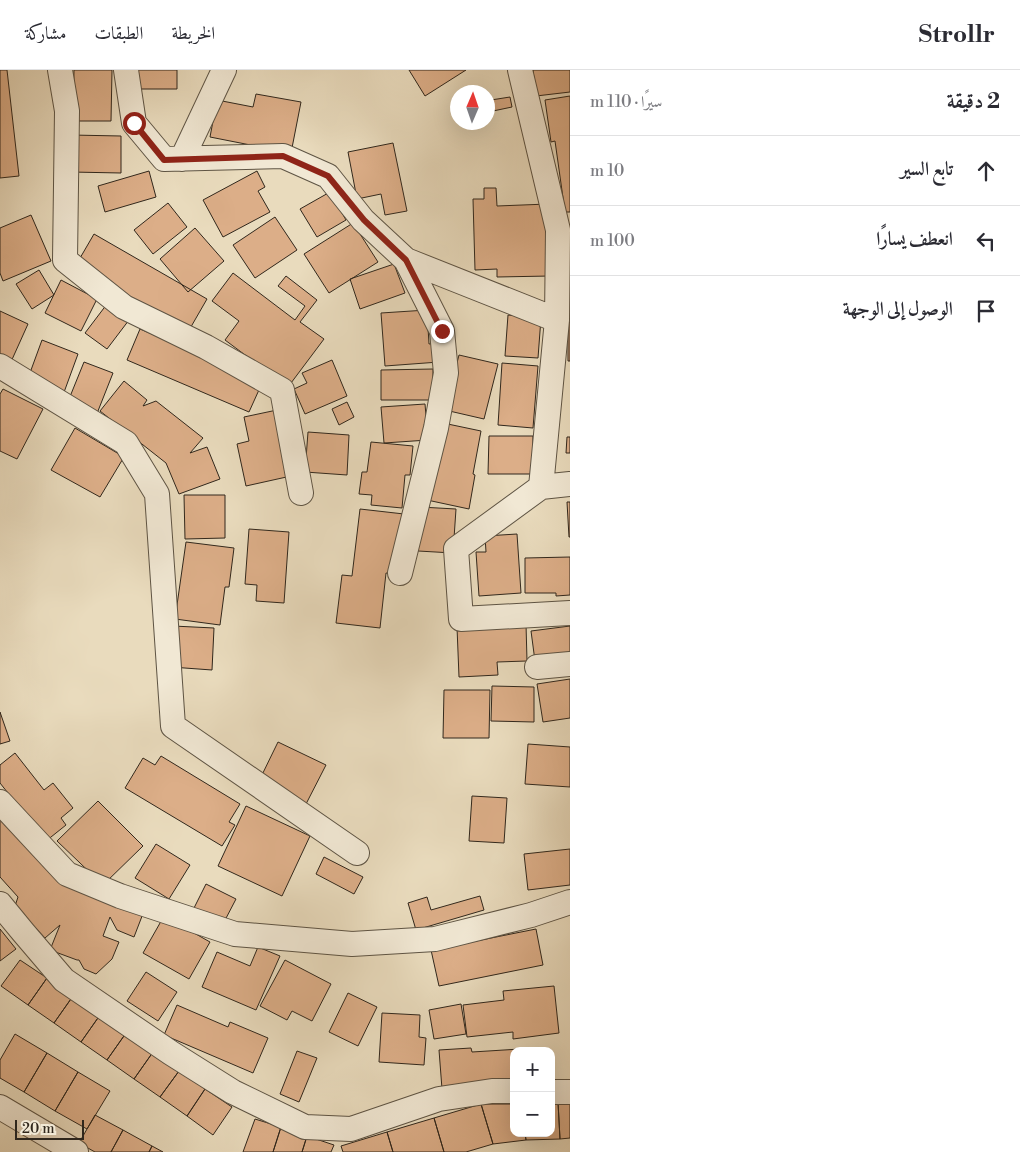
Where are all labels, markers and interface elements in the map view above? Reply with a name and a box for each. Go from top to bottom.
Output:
text: Strollr [919,20,995,50]
text: مشاركة [25,22,66,45]
text: الطبقات [94,22,143,45]
text: الخريطة [171,22,215,45]
north arrow [450,85,495,130]
text: 2 دقيقة [947,89,1000,115]
text: سيرًا · 110 m [590,92,662,112]
route start [123,112,146,135]
text: تابع السير [900,157,953,181]
icon: ahead [972,157,1000,185]
text: 10 m [590,161,624,181]
text: انعطف يسارًا [876,227,953,251]
icon: left [972,227,1000,255]
text: 100 m [590,231,635,251]
text: الوصول إلى الوجهة [843,297,953,321]
icon: arrive [972,297,1000,325]
route end [431,320,454,343]
map controls [510,1047,555,1137]
button: + [510,1047,555,1092]
button: − [510,1092,555,1137]
scale bar [15,1117,84,1140]
text: 20 m [22,1120,54,1138]

